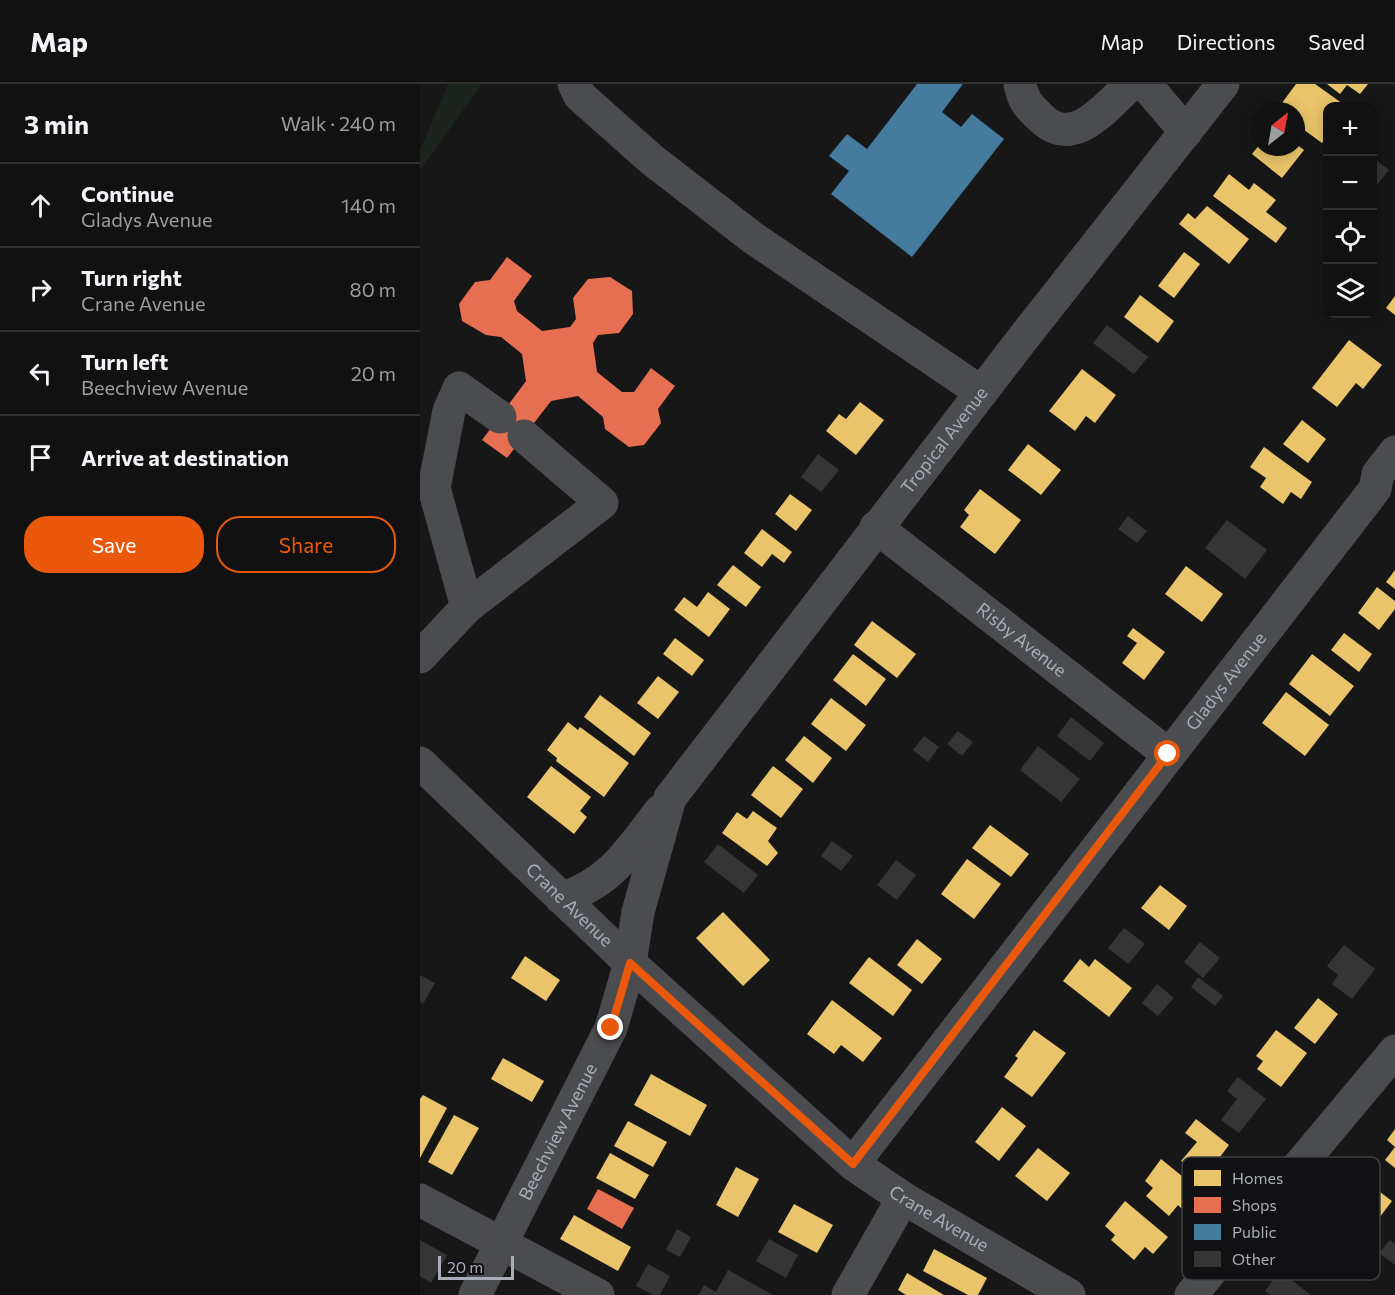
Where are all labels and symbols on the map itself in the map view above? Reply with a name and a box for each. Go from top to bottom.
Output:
north arrow [1251,102,1305,156]
street label: Tropical Avenue [895,382,992,498]
street label: Risby Avenue [972,597,1071,681]
street label: Gladys Avenue [1180,627,1270,734]
route start [1154,740,1180,766]
street label: Crane Avenue [522,858,618,951]
route end [597,1014,623,1040]
street label: Beechview Avenue [513,1059,601,1204]
legend [1182,1157,1380,1280]
text: Homes [1232,1168,1283,1187]
street label: Crane Avenue [885,1180,993,1256]
text: Shops [1232,1195,1277,1214]
text: Public [1232,1222,1277,1241]
text: Other [1232,1249,1276,1268]
scale bar [438,1253,514,1280]

